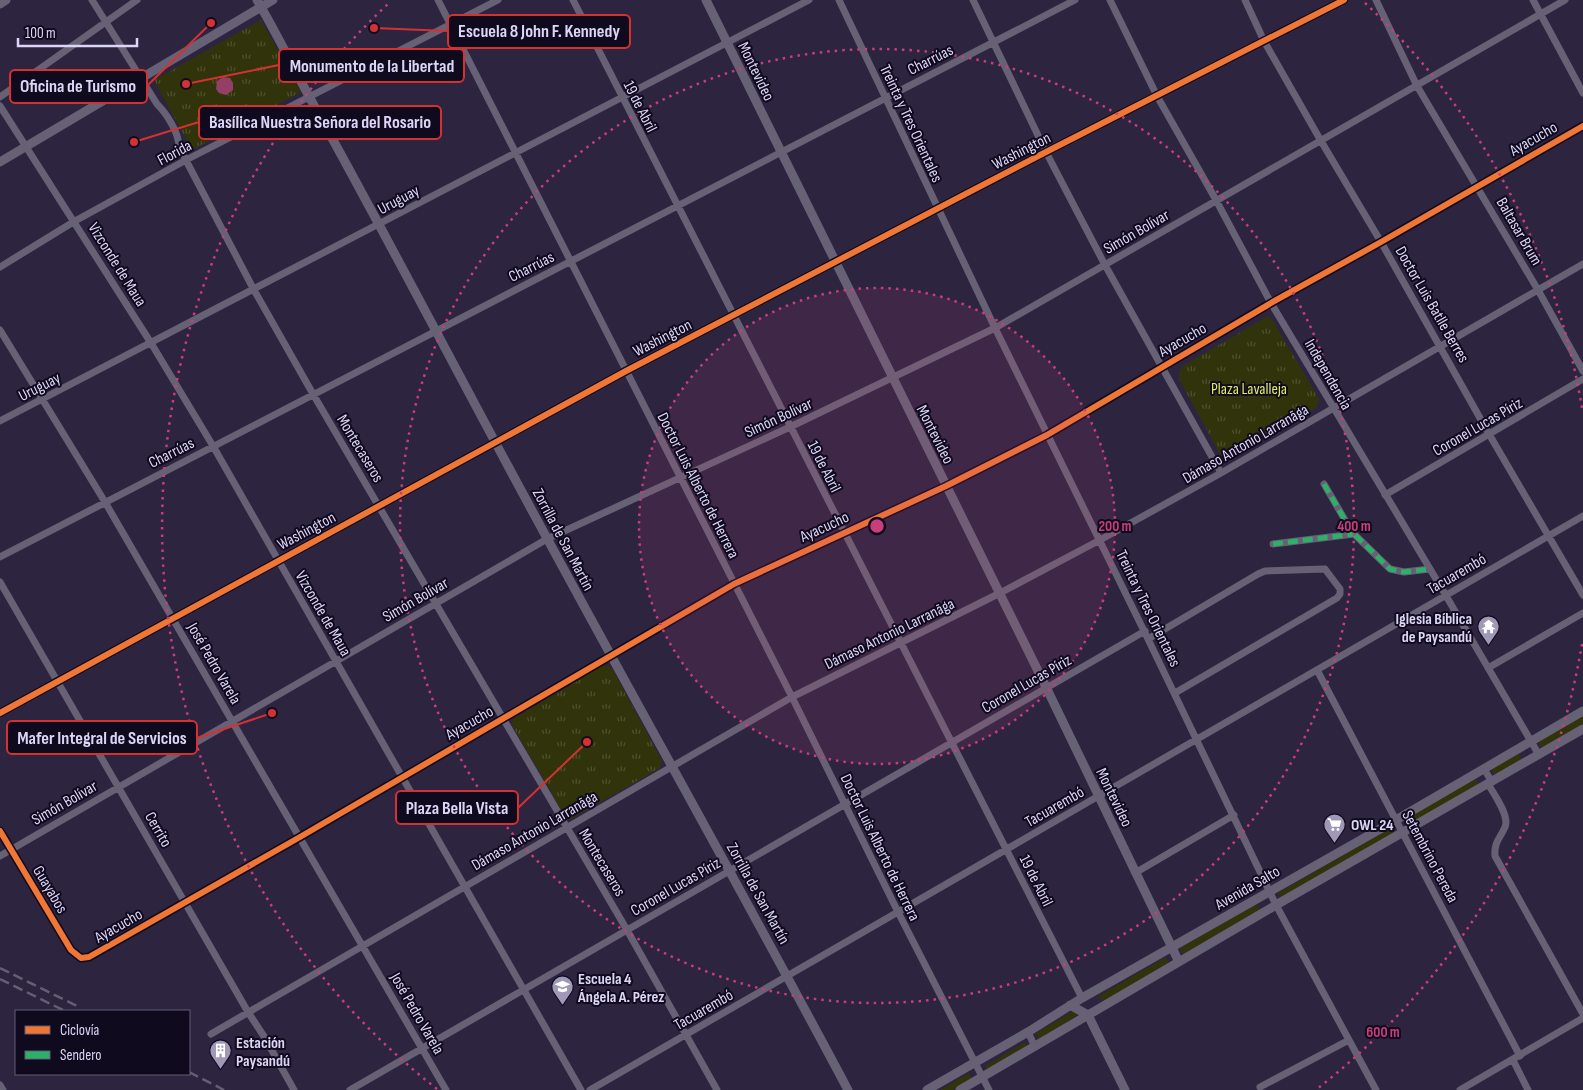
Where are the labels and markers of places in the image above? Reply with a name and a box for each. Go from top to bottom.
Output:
callout: Escuela 8 John F. Kennedy [448,15,630,48]
callout: Monumento de la Libertad [279,49,464,82]
callout: Oficina de Turismo [10,70,147,103]
callout: Basílica Nuestra Señora del Rosario [199,106,441,139]
centre of rings [868,517,886,535]
place label: Iglesia Bíblica de Paysandú [1396,610,1472,647]
temple icon: Iglesia Bíblica de Paysandú [1476,615,1500,646]
callout: Mafer Integral de Servicios [7,721,197,754]
callout: Plaza Bella Vista [396,791,518,824]
supermarket icon: OWL 24 [1323,812,1347,843]
place label: OWL 24 [1351,816,1394,835]
place label: Escuela 4 Ángela A. Pérez [577,970,664,1007]
school or university icon: Escuela 4 Ángela A. Pérez [550,975,574,1006]
place label: Estación Paysandú [236,1034,290,1071]
building icon: Estación Paysandú [208,1039,232,1070]

